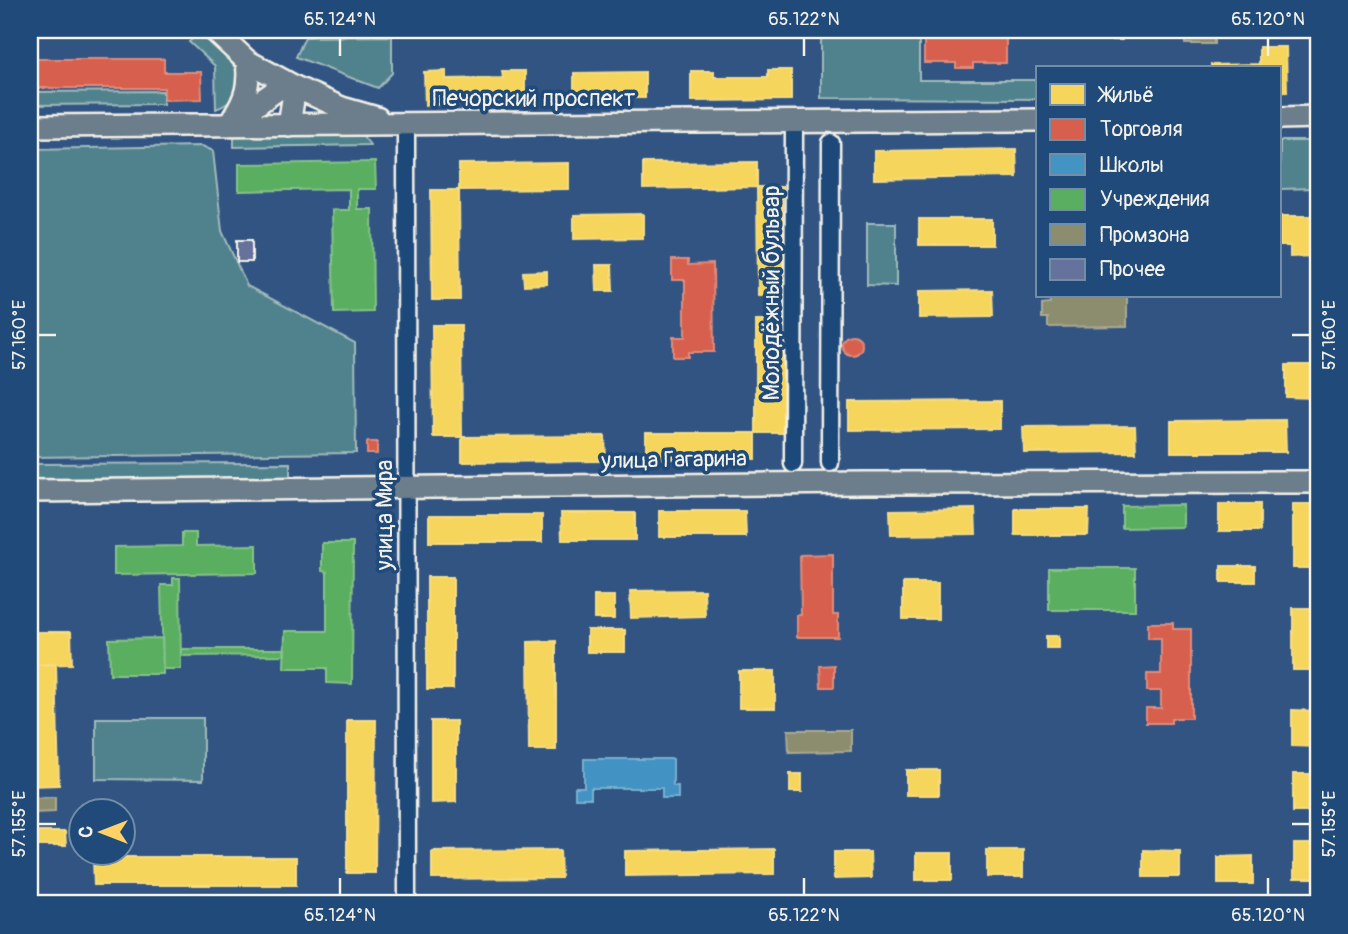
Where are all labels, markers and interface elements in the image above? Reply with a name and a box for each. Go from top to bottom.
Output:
text: 65.124°N [304,8,376,31]
text: 65.122°N [768,8,840,31]
text: 65.120°N [1231,8,1305,31]
legend [1036,66,1282,298]
text: Жильё [1097,82,1154,109]
street label: Печорский проспект [433,84,636,113]
text: Торговля [1100,116,1183,143]
text: Школы [1100,152,1164,179]
street label: Молодёжный бульвар [757,185,786,401]
text: Учреждения [1100,186,1210,213]
text: Промзона [1100,222,1189,249]
text: Прочее [1100,256,1166,283]
text: 57.160°E [8,300,31,370]
text: 57.160°E [1318,300,1341,370]
street label: улица Гагарина [600,444,747,475]
street label: улица Мира [370,460,399,571]
text: 57.155°E [8,790,31,858]
text: 57.155°E [1318,790,1341,858]
north arrow [66,797,136,867]
text: С [74,826,98,838]
text: 65.124°N [304,904,376,927]
text: 65.122°N [768,904,840,927]
text: 65.120°N [1231,904,1305,927]

